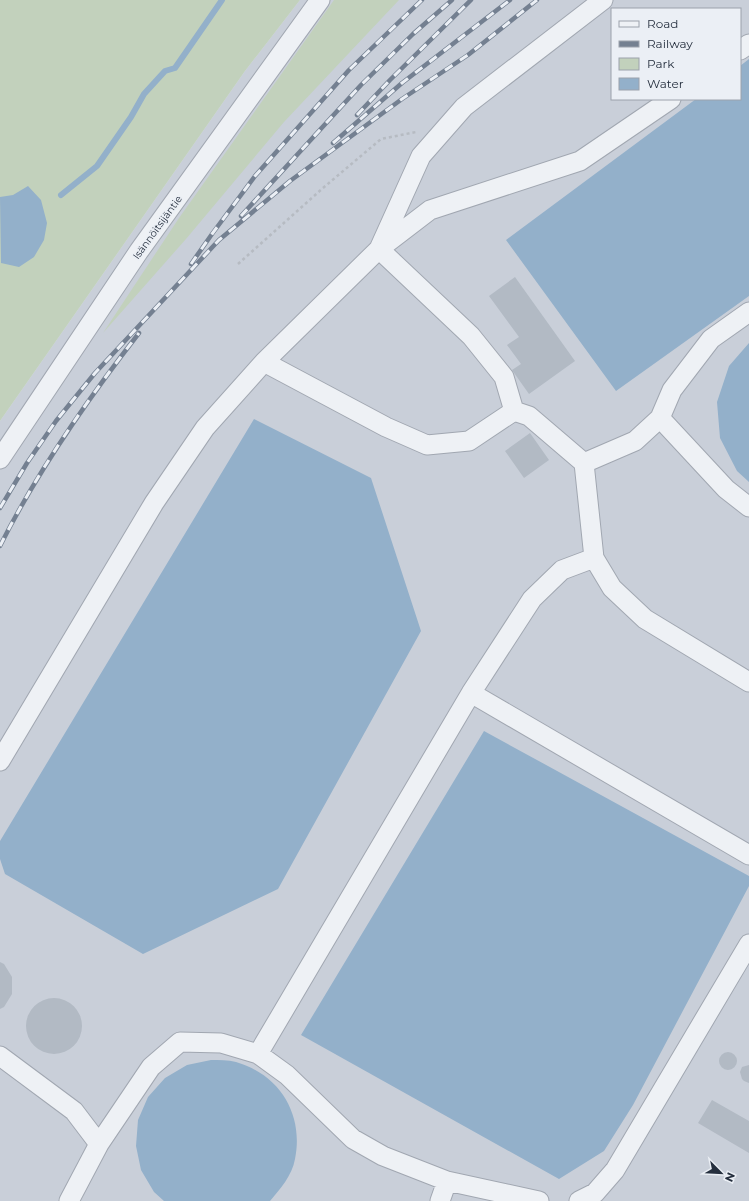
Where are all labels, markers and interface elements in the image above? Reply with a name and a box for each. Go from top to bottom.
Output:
legend [611,8,741,100]
text: Road [647,16,678,31]
text: Railway [647,36,693,51]
text: Park [647,56,675,71]
text: Water [647,76,684,91]
street label: Isännöitsijäntie [130,193,185,262]
north arrow [701,1153,741,1193]
text: N [722,1170,738,1184]

